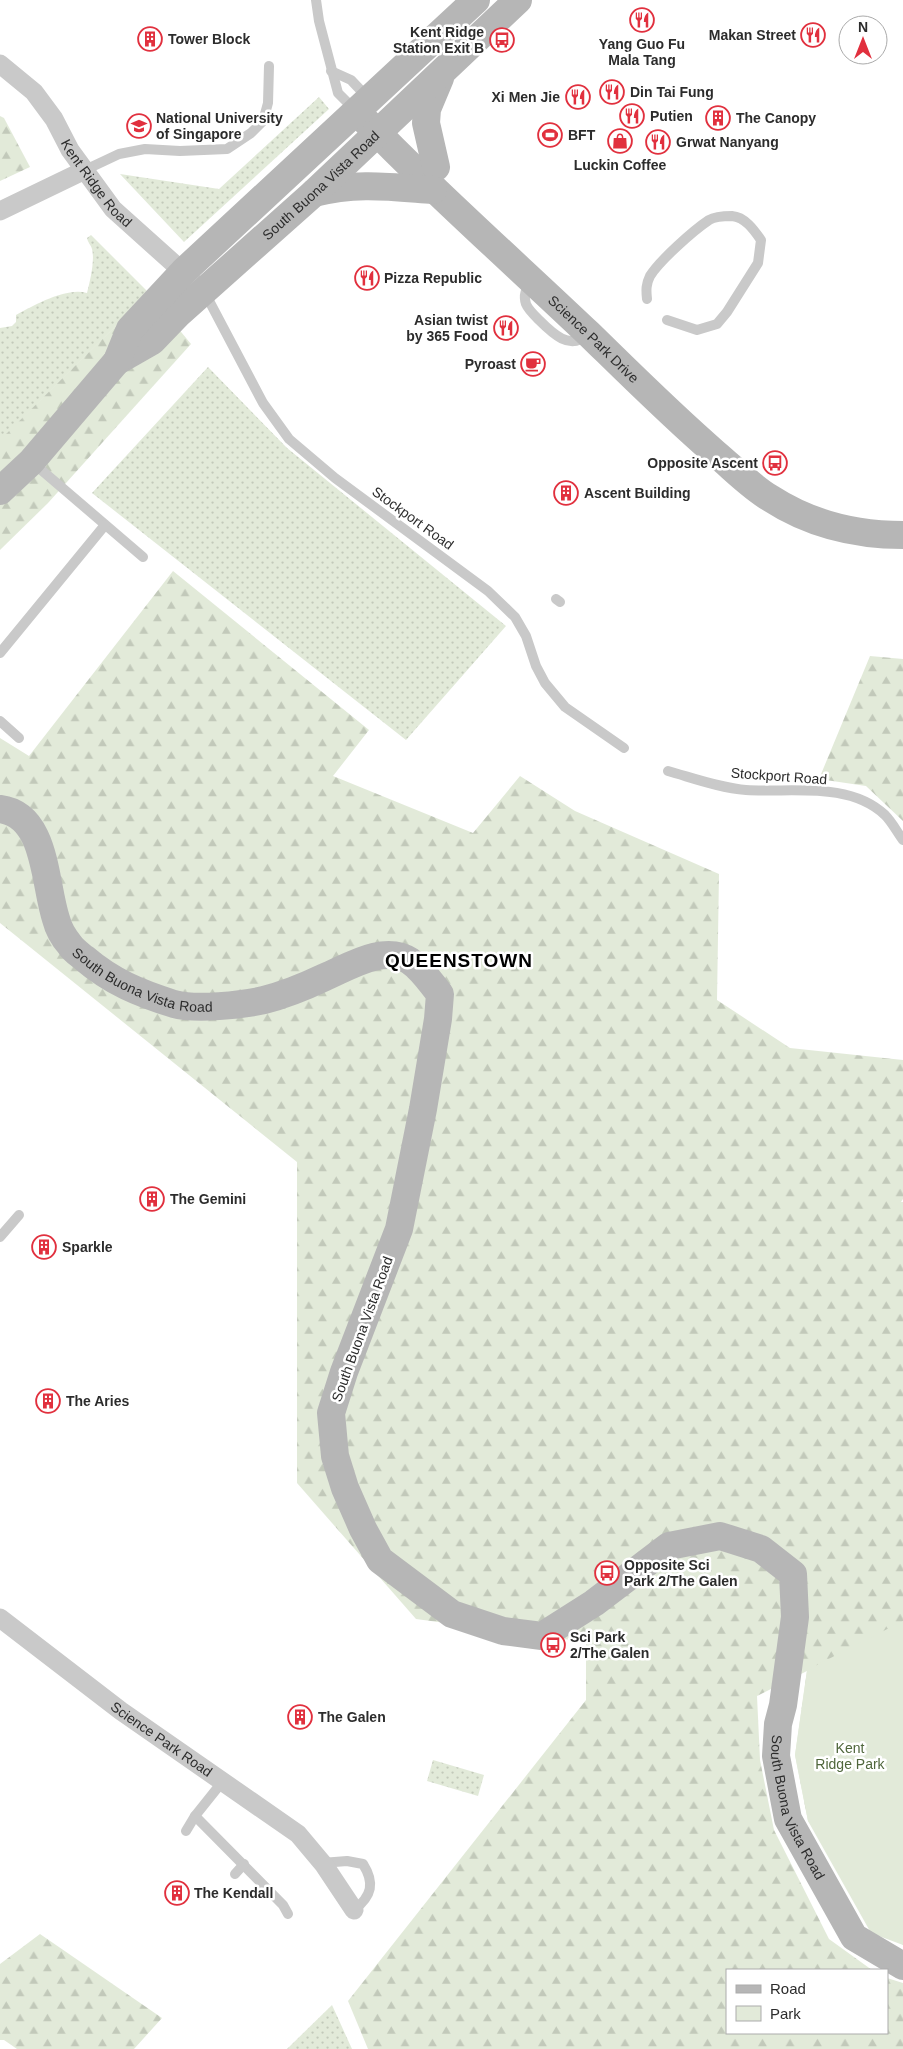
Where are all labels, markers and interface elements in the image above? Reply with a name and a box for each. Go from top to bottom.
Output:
restaurant icon: Yang Guo Fu Mala Tang [629,7,655,33]
north arrow [838,15,888,65]
text: N [858,19,868,35]
restaurant icon: Makan Street [800,22,826,48]
place label: Kent Ridge Station Exit B [393,24,484,56]
building icon: Tower Block [137,26,163,52]
bus stop icon: Kent Ridge Station Exit B [489,27,515,53]
place label: Makan Street [709,27,796,43]
place label: Tower Block [168,31,250,47]
place label: Yang Guo Fu Mala Tang [599,36,685,68]
restaurant icon: Din Tai Fung [599,79,625,105]
restaurant icon: Xi Men Jie [565,84,591,110]
place label: Din Tai Fung [630,84,714,100]
place label: Xi Men Jie [492,89,560,105]
restaurant icon: Putien [619,103,645,129]
building icon: The Canopy [705,105,731,131]
place label: Putien [650,108,693,124]
place label: National University of Singapore [156,110,283,142]
place label: The Canopy [736,110,816,126]
school or university icon: National University of Singapore [126,113,152,139]
sports icon: BFT [537,122,563,148]
place label: BFT [568,127,596,143]
street label: South Buona Vista Road [259,128,383,243]
shop icon: Luckin Coffee [607,128,633,154]
restaurant icon: Grwat Nanyang [645,129,671,155]
place label: Grwat Nanyang [676,134,779,150]
street label: Kent Ridge Road [58,137,135,230]
place label: Luckin Coffee [574,157,666,173]
restaurant icon: Pizza Republic [354,265,380,291]
place label: Pizza Republic [384,270,482,286]
street label: Science Park Drive [545,292,642,386]
place label: Asian twist by 365 Food [406,312,488,344]
restaurant icon: Asian twist by 365 Food [493,315,519,341]
cafe icon: Pyroast [520,351,546,377]
place label: Pyroast [465,356,516,372]
bus stop icon: Opposite Ascent [762,450,788,476]
place label: Opposite Ascent [647,455,758,471]
building icon: Ascent Building [553,480,579,506]
street label: Stockport Road [369,483,457,553]
place label: Ascent Building [584,485,691,501]
street label: Stockport Road [730,765,828,787]
street label: South Buona Vista Road [69,944,213,1015]
district label: QUEENSTOWN [385,950,533,971]
building icon: The Gemini [139,1186,165,1212]
place label: The Gemini [170,1191,246,1207]
building icon: Sparkle [31,1234,57,1260]
place label: Sparkle [62,1239,113,1255]
street label: South Buona Vista Road [328,1254,396,1404]
building icon: The Aries [35,1388,61,1414]
place label: The Aries [66,1393,129,1409]
place label: Opposite Sci Park 2/The Galen [624,1557,738,1589]
bus stop icon: Opposite Sci Park 2/The Galen [594,1560,620,1586]
place label: Sci Park 2/The Galen [570,1629,649,1661]
bus stop icon: Sci Park 2/The Galen [540,1632,566,1658]
street label: Science Park Road [108,1698,215,1780]
building icon: The Galen [287,1704,313,1730]
place label: The Galen [318,1709,386,1725]
street label: South Buona Vista Road [768,1734,828,1882]
park label: Kent Ridge Park [815,1740,886,1772]
building icon: The Kendall [164,1880,190,1906]
place label: The Kendall [194,1885,273,1901]
legend [726,1969,888,2034]
text: Road [770,1980,806,1997]
text: Park [770,2005,801,2022]

